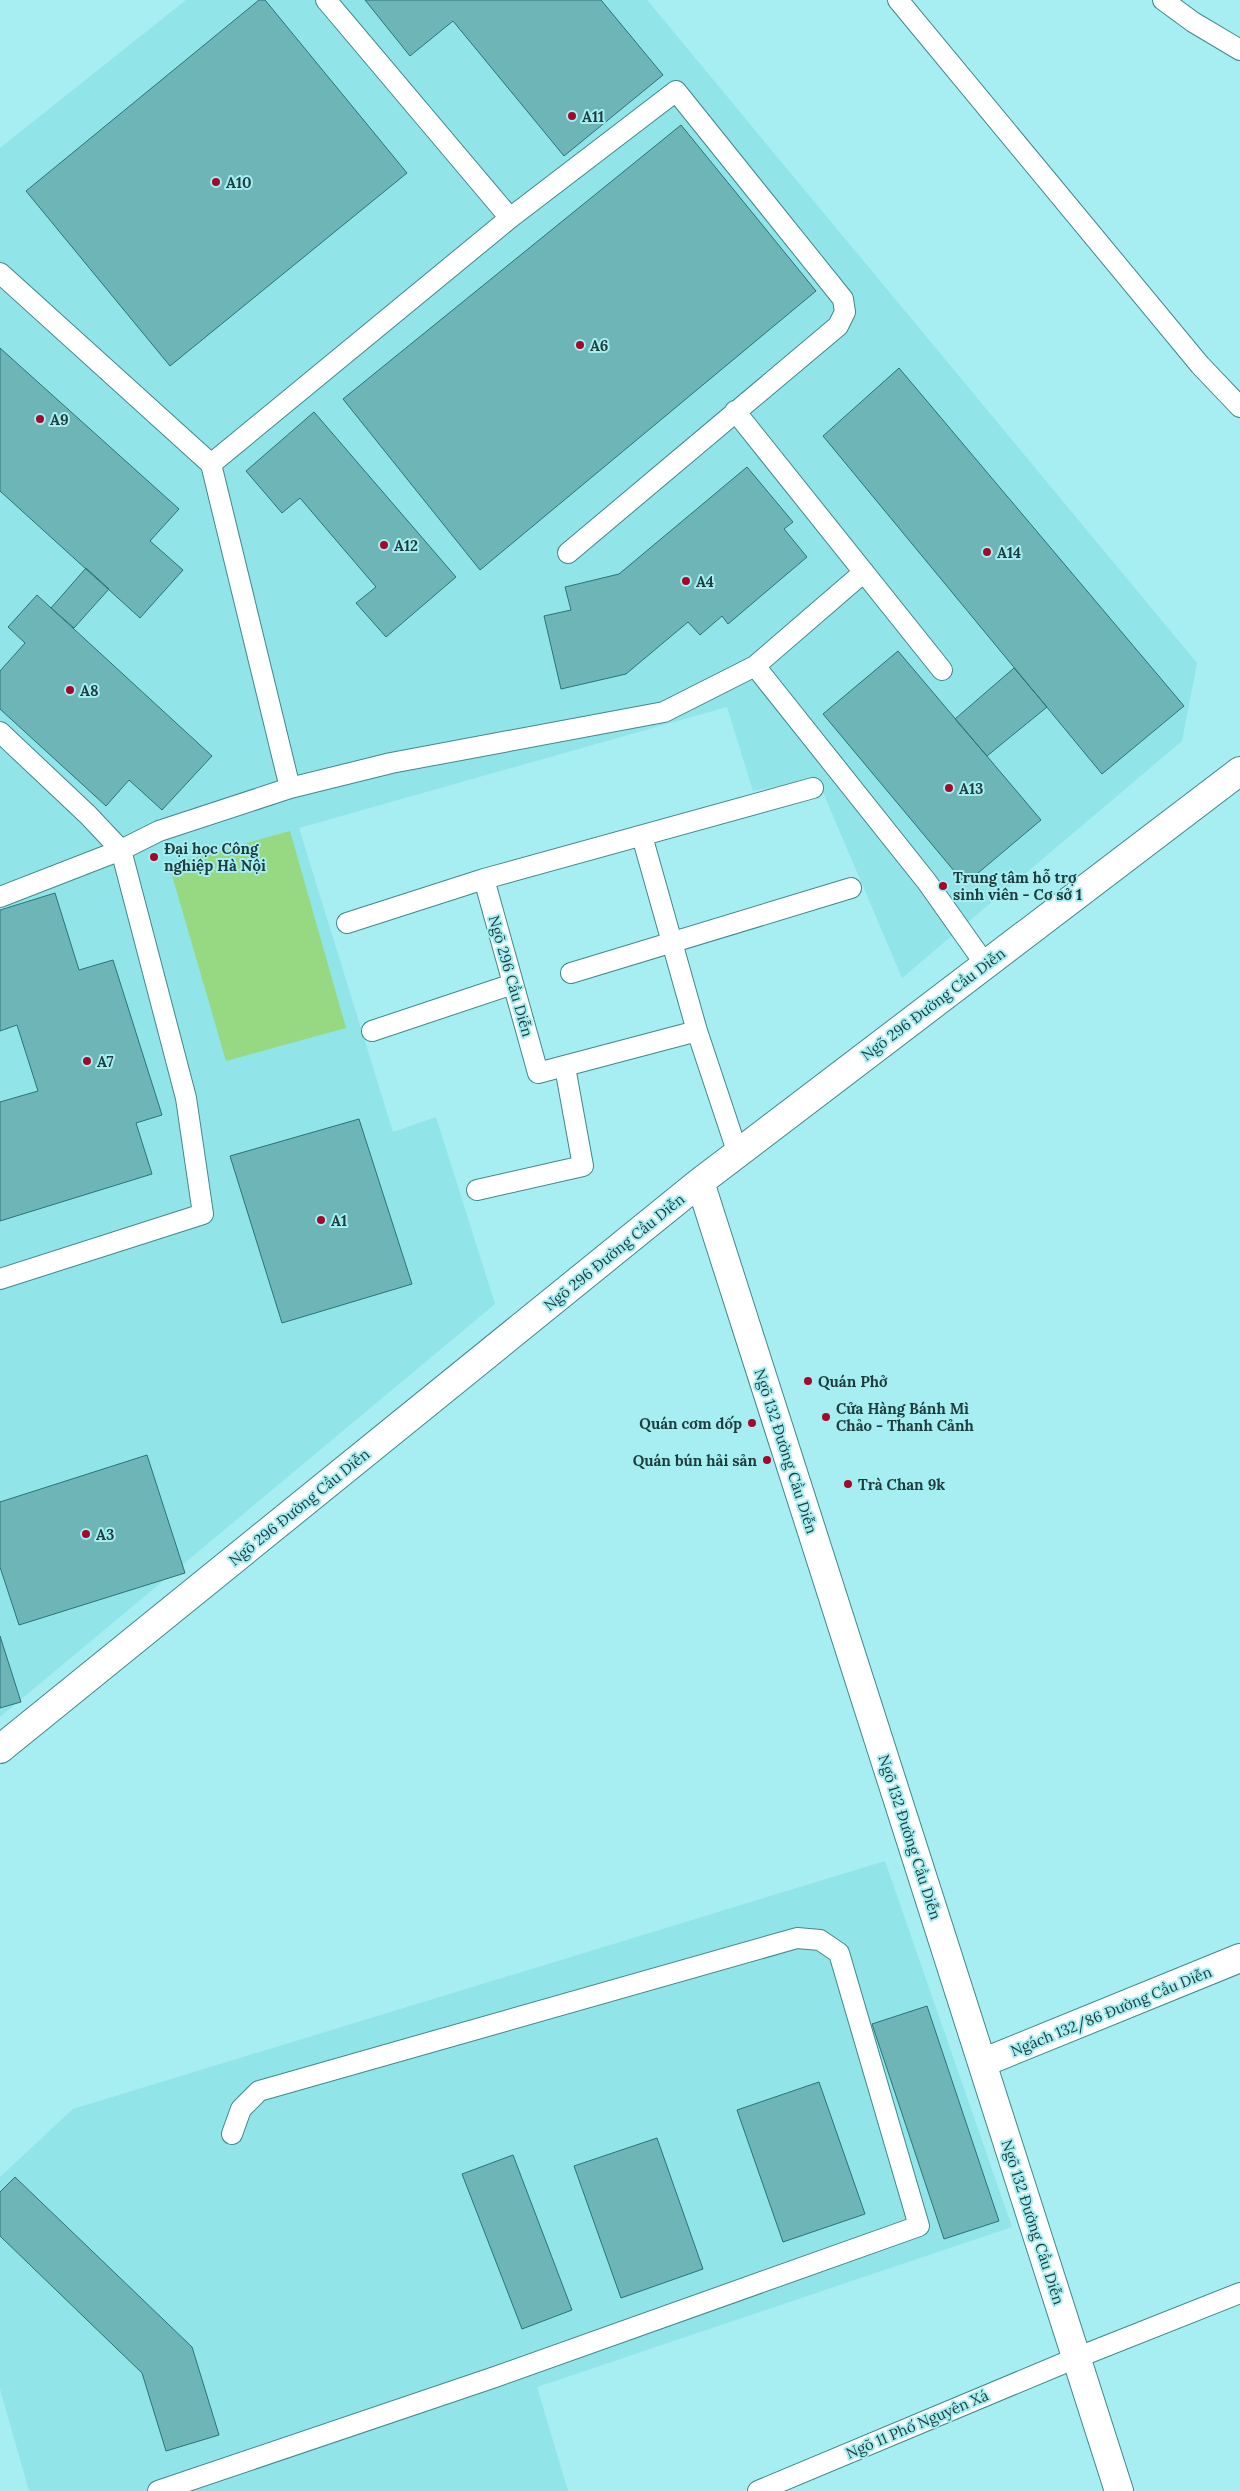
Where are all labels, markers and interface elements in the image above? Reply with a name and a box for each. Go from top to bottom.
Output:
place label: A11 [582,107,604,126]
marker: A11 [566,110,578,122]
place label: A10 [226,173,252,192]
marker: A10 [210,176,222,188]
place label: A6 [590,336,608,355]
marker: A6 [574,339,586,351]
place label: A9 [50,410,69,429]
marker: A9 [34,413,46,425]
place label: A12 [394,536,418,555]
marker: A12 [378,539,390,551]
place label: A14 [997,543,1021,562]
marker: A14 [981,546,993,558]
place label: A4 [696,572,714,591]
marker: A4 [680,575,692,587]
place label: A8 [80,681,99,700]
marker: A8 [64,684,76,696]
place label: A13 [959,779,984,798]
marker: A13 [943,782,955,794]
place label: Đại học Công nghiệp Hà Nội [164,839,266,875]
marker: Đại học Công nghiệp Hà Nội [148,851,160,863]
place label: Trung tâm hỗ trợ sinh viên - Cơ sở 1 [953,868,1082,904]
marker: Trung tâm hỗ trợ sinh viên - Cơ sở 1 [937,880,949,892]
street label: Ngõ 296 Cầu Diễn [485,913,537,1039]
street label: Ngõ 296 Đường Cầu Diễn [857,944,1009,1064]
place label: A7 [97,1052,114,1071]
marker: A7 [81,1055,93,1067]
street label: Ngõ 296 Đường Cầu Diễn [540,1189,688,1315]
place label: A1 [331,1211,347,1230]
marker: A1 [315,1214,327,1226]
street label: Ngõ 132 Đường Cầu Diễn [750,1366,822,1536]
place label: Quán Phở [818,1372,888,1391]
marker: Quán Phở [802,1375,814,1387]
place label: Cửa Hàng Bánh Mì Chảo - Thanh Cảnh [836,1399,974,1435]
marker: Cửa Hàng Bánh Mì Chảo - Thanh Cảnh [820,1411,832,1423]
place label: Quán cơm dốp [639,1414,742,1433]
marker: Quán cơm dốp [746,1417,758,1429]
street label: Ngõ 296 Đường Cầu Diễn [225,1444,373,1570]
place label: Quán bún hải sản [633,1451,757,1470]
marker: Quán bún hải sản [761,1454,773,1466]
place label: Trà Chan 9k [858,1475,945,1494]
marker: Trà Chan 9k [842,1478,854,1490]
place label: A3 [96,1525,114,1544]
marker: A3 [80,1528,92,1540]
street label: Ngõ 132 Đường Cầu Diễn [874,1752,946,1922]
street label: Ngách 132/86 Đường Cầu Diễn [1008,1962,1215,2061]
street label: Ngõ 132 Đường Cầu Diễn [997,2137,1069,2307]
street label: Ngõ 11 Phố Nguyên Xá [843,2385,991,2463]

